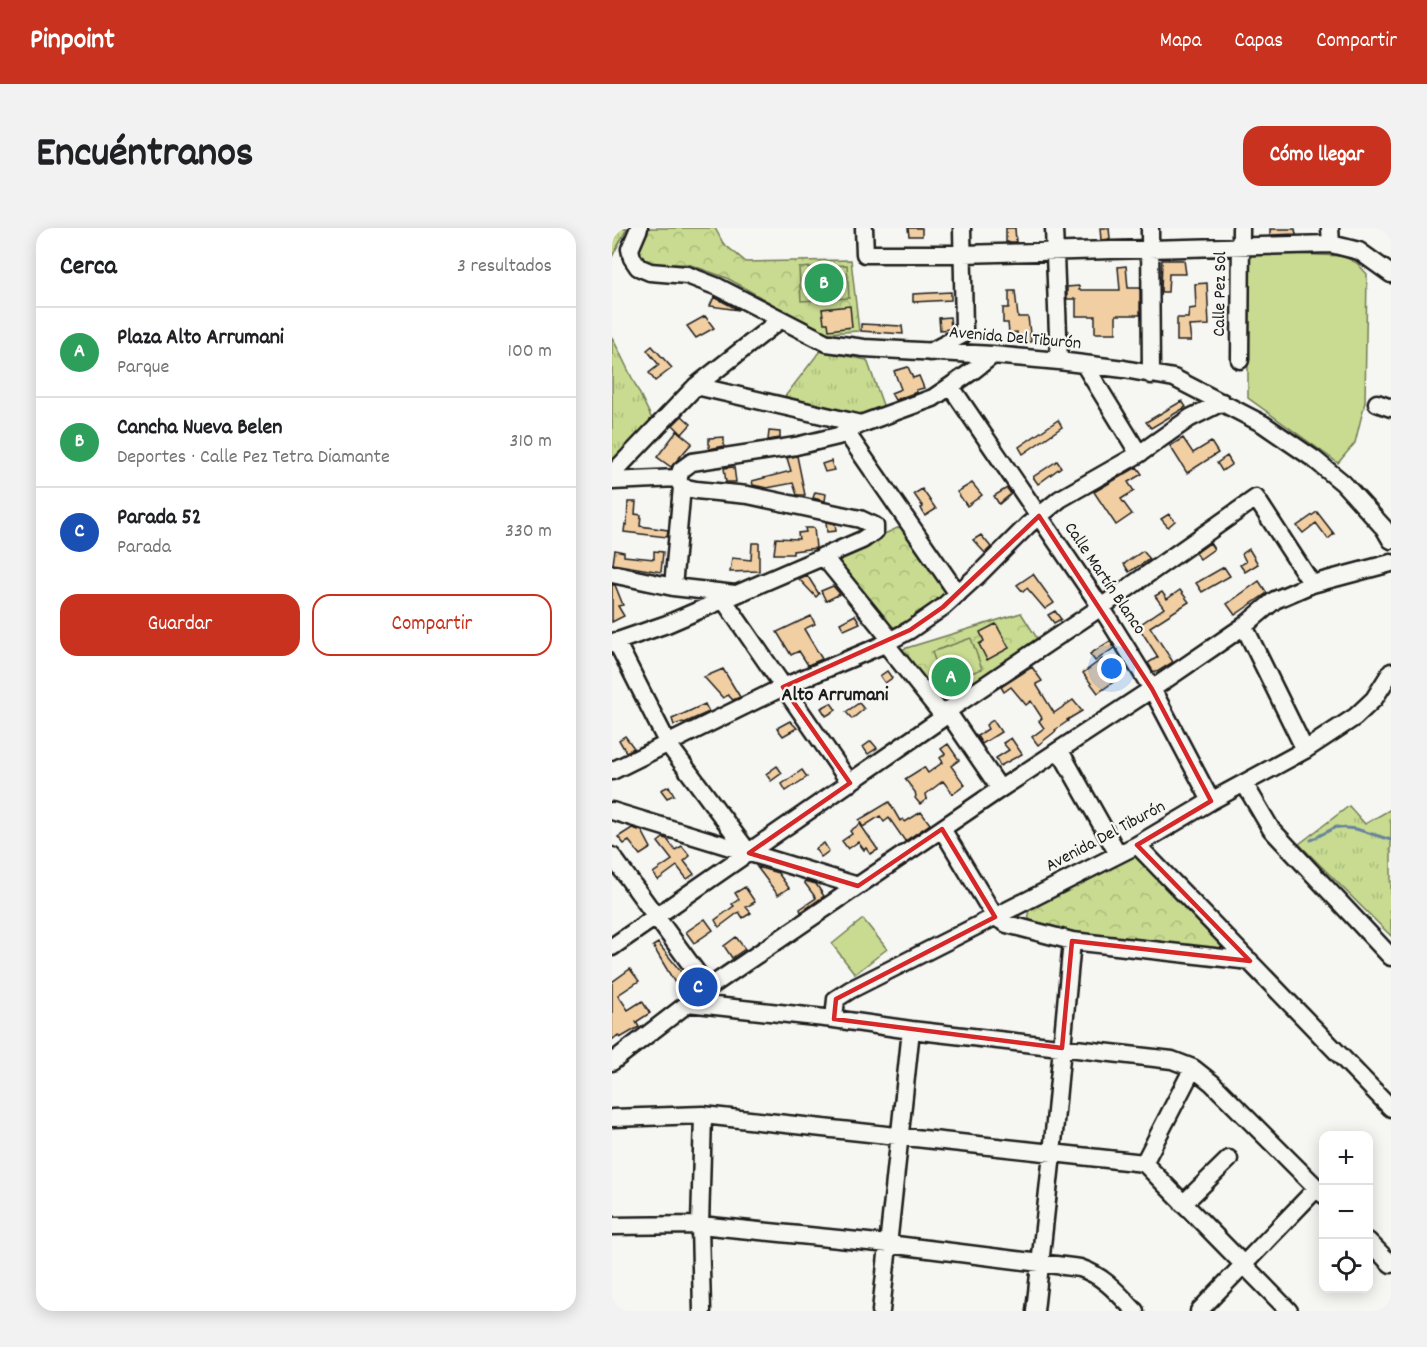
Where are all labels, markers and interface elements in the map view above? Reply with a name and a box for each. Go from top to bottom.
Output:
text: Pinpoint [30,22,115,62]
text: Mapa [1160,27,1202,57]
text: Capas [1235,27,1283,57]
text: Compartir [1316,27,1397,57]
text: Encuéntranos [36,126,254,186]
button: Cómo llegar [1243,126,1391,186]
text: Cerca [60,249,117,286]
street label: Calle Pez Sol [1208,250,1234,337]
text: 3 resultados [457,253,552,281]
pin: B [804,260,844,306]
street label: Avenida Del Tiburón [948,321,1082,357]
text: Plaza Alto Arrumani [117,323,284,354]
text: A [74,338,85,366]
text: 100 m [508,338,552,366]
text: Parque [117,354,169,382]
text: Cancha Nueva Belen [117,413,282,444]
text: B [75,428,84,456]
text: 310 m [510,428,552,456]
text: Deportes · Calle Pez Tetra Diamante [117,444,390,472]
text: Parada 52 [117,503,201,534]
text: C [75,518,84,546]
text: 330 m [505,518,552,546]
street label: Calle Martín Blanco [1057,518,1151,640]
text: Parada [117,534,171,562]
button: Guardar [60,594,300,656]
button: Compartir [312,594,552,656]
pin: A [932,654,970,700]
your location [1097,654,1126,683]
district label: Alto Arrumani [782,682,889,710]
street label: Avenida Del Tiburón [1042,795,1170,879]
pin: C [678,964,718,1010]
map controls [1319,1131,1373,1293]
button: + [1319,1131,1373,1185]
button: − [1319,1185,1373,1239]
button: locate [1319,1239,1373,1293]

